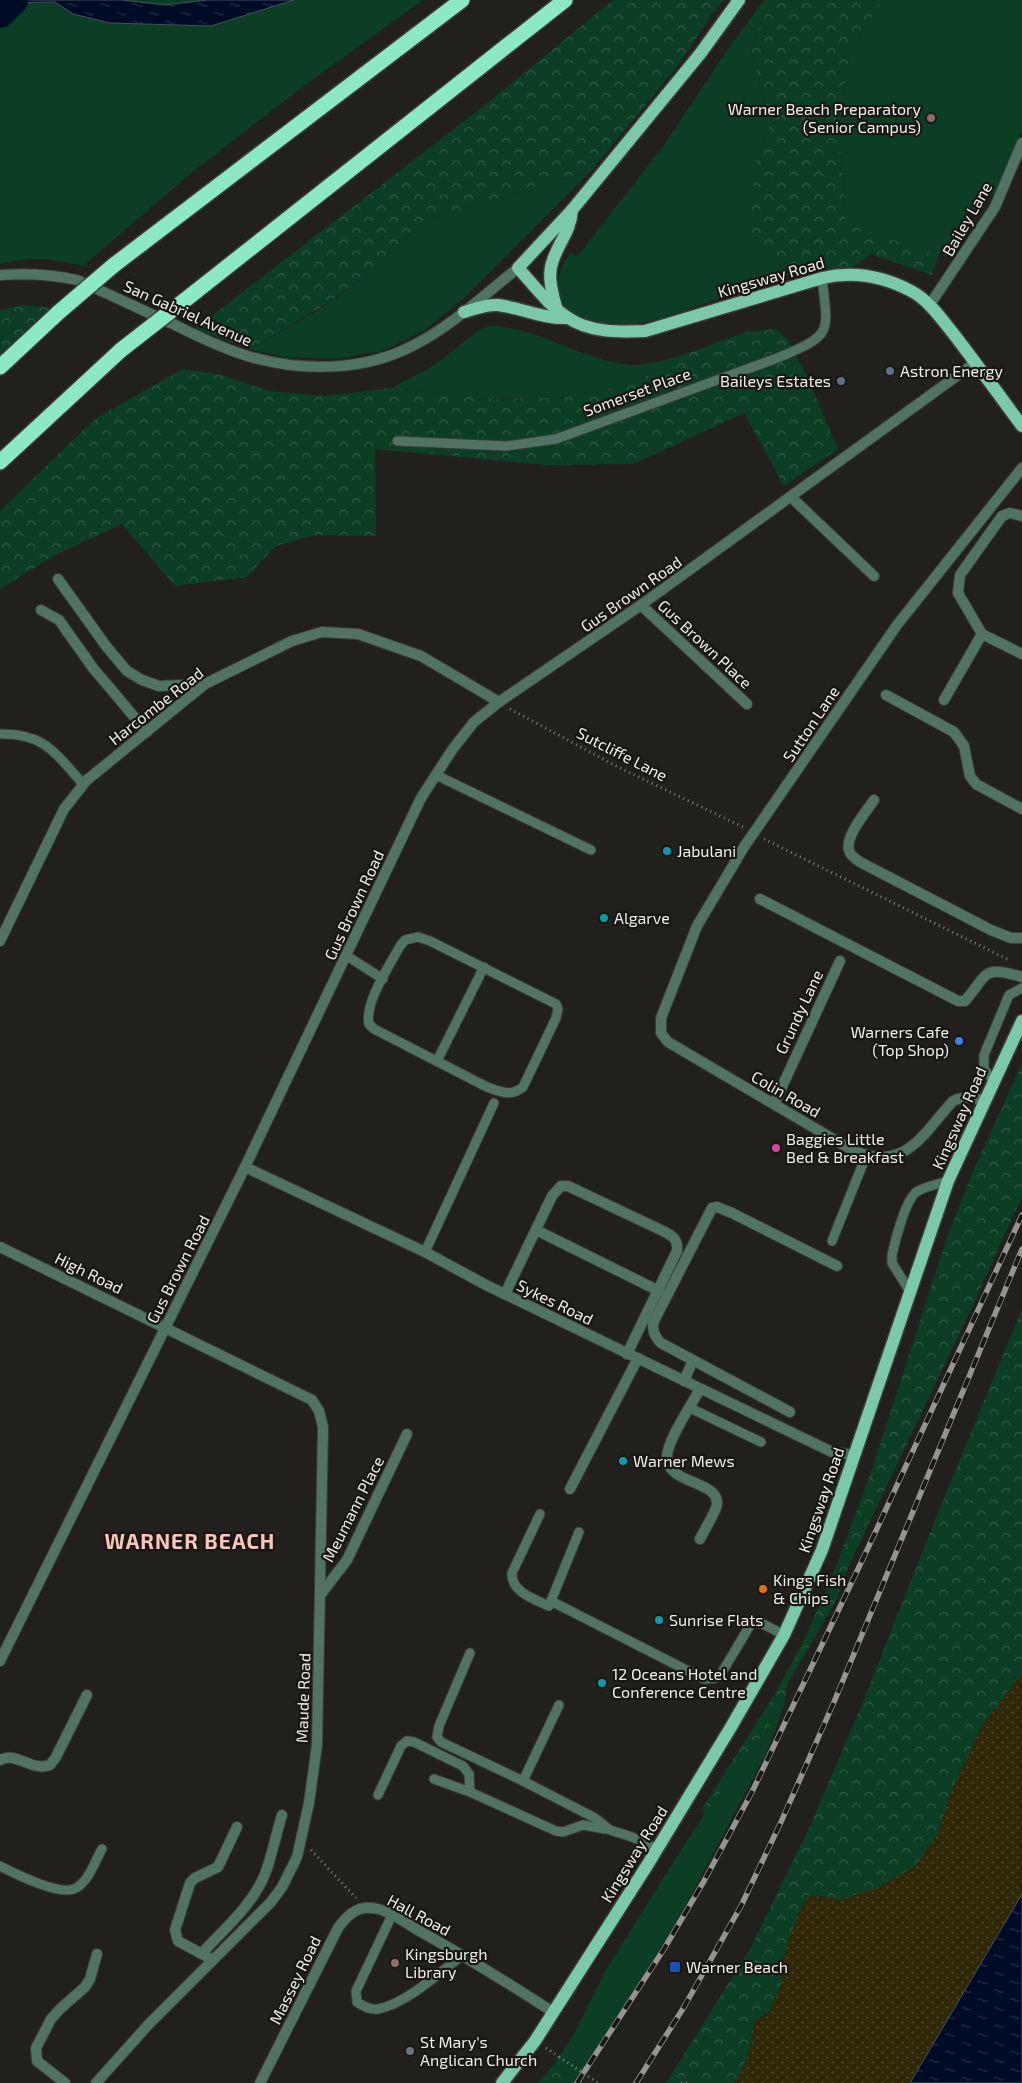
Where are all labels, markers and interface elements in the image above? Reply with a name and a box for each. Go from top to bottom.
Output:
place label: Warner Beach Preparatory (Senior Campus) [728,99,922,136]
marker: Warner Beach Preparatory (Senior Campus) [925,112,937,124]
street label: Bailey Lane [938,178,995,259]
street label: Kingsway Road [715,252,826,301]
street label: San Gabriel Avenue [121,276,255,349]
place label: Astron Energy [900,361,1003,380]
street label: Somerset Place [581,363,693,420]
marker: Astron Energy [884,365,896,377]
place label: Baileys Estates [720,371,831,390]
marker: Baileys Estates [835,375,847,387]
street label: Gus Brown Road [577,552,685,635]
street label: Gus Brown Place [654,595,756,692]
street label: Harcombe Road [105,663,207,748]
street label: Sutton Lane [778,682,843,765]
street label: Sutcliffe Lane [574,723,671,785]
place label: Jabulani [677,841,736,860]
marker: Jabulani [661,845,673,857]
street label: Gus Brown Road [320,847,387,963]
place label: Algarve [614,908,670,927]
marker: Algarve [598,912,610,924]
street label: Grundy Lane [771,967,826,1057]
place label: Warners Cafe (Top Shop) [850,1022,949,1059]
marker: Warners Cafe (Top Shop) [953,1035,965,1047]
street label: Kingsway Road [927,1064,990,1172]
street label: Colin Road [748,1066,824,1121]
place label: Baggies Little Bed & Breakfast [786,1129,904,1166]
marker: Baggies Little Bed & Breakfast [770,1142,782,1154]
street label: Gus Brown Road [142,1211,213,1326]
street label: High Road [52,1248,126,1297]
street label: Sykes Road [514,1275,596,1328]
street label: Kingsway Road [794,1445,847,1555]
place label: Warner Mews [633,1451,735,1470]
street label: Meumann Place [318,1453,387,1565]
marker: Warner Mews [617,1455,629,1467]
district label: WARNER BEACH [105,1528,275,1553]
place label: Kings Fish & Chips [773,1570,846,1607]
marker: Kings Fish & Chips [757,1583,769,1595]
place label: Sunrise Flats [669,1610,763,1629]
marker: Sunrise Flats [653,1614,665,1626]
street label: Maude Road [291,1653,314,1743]
place label: 12 Oceans Hotel and Conference Centre [612,1664,757,1701]
marker: 12 Oceans Hotel and Conference Centre [596,1677,608,1689]
street label: Kingsway Road [596,1802,671,1906]
street label: Hall Road [384,1890,454,1939]
street label: Massey Road [265,1932,324,2027]
place label: Kingsburgh Library [405,1944,488,1981]
marker: Kingsburgh Library [389,1957,401,1969]
place label: Warner Beach [686,1957,788,1976]
marker: Warner Beach [668,1960,682,1974]
place label: St Mary's Anglican Church [420,2032,537,2069]
marker: St Mary's Anglican Church [404,2045,416,2057]

